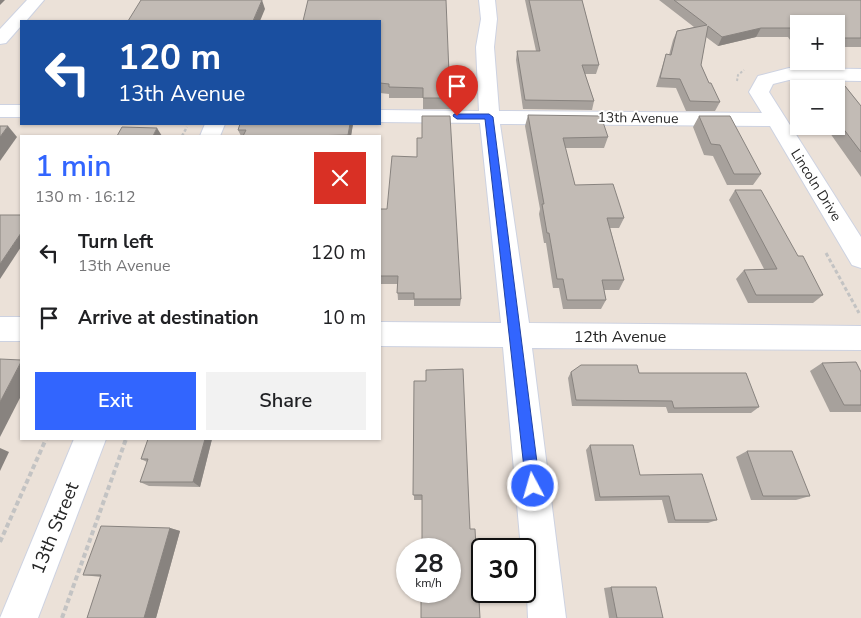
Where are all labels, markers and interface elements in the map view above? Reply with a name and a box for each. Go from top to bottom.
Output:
map controls [790,15,845,135]
button: + [790,15,845,70]
text: 120 m [118,34,221,81]
icon: left [35,40,100,105]
pin [436,65,478,116]
icon: arrive [443,72,471,100]
text: 13th Avenue [118,79,245,109]
button: − [790,80,845,135]
street label: 13th Avenue [597,108,679,128]
street label: Lincoln Drive [786,145,846,225]
text: 1 min [35,146,111,187]
button: close [314,152,366,204]
text: 130 m · 16:12 [35,186,136,208]
text: Turn left [78,229,153,255]
icon: left [35,239,63,267]
text: 120 m [311,240,366,266]
text: 13th Avenue [78,255,170,277]
icon: arrive [35,304,63,332]
text: Arrive at destination [78,305,259,331]
text: 10 m [322,305,366,331]
street label: 12th Avenue [574,326,666,348]
button: Exit [35,372,196,430]
button: Share [206,372,366,430]
position arrow [506,459,558,511]
street label: 13th Street [25,478,85,578]
speed limit sign: 30 [471,538,536,603]
text: 28 [413,547,444,581]
text: km/h [415,575,442,591]

